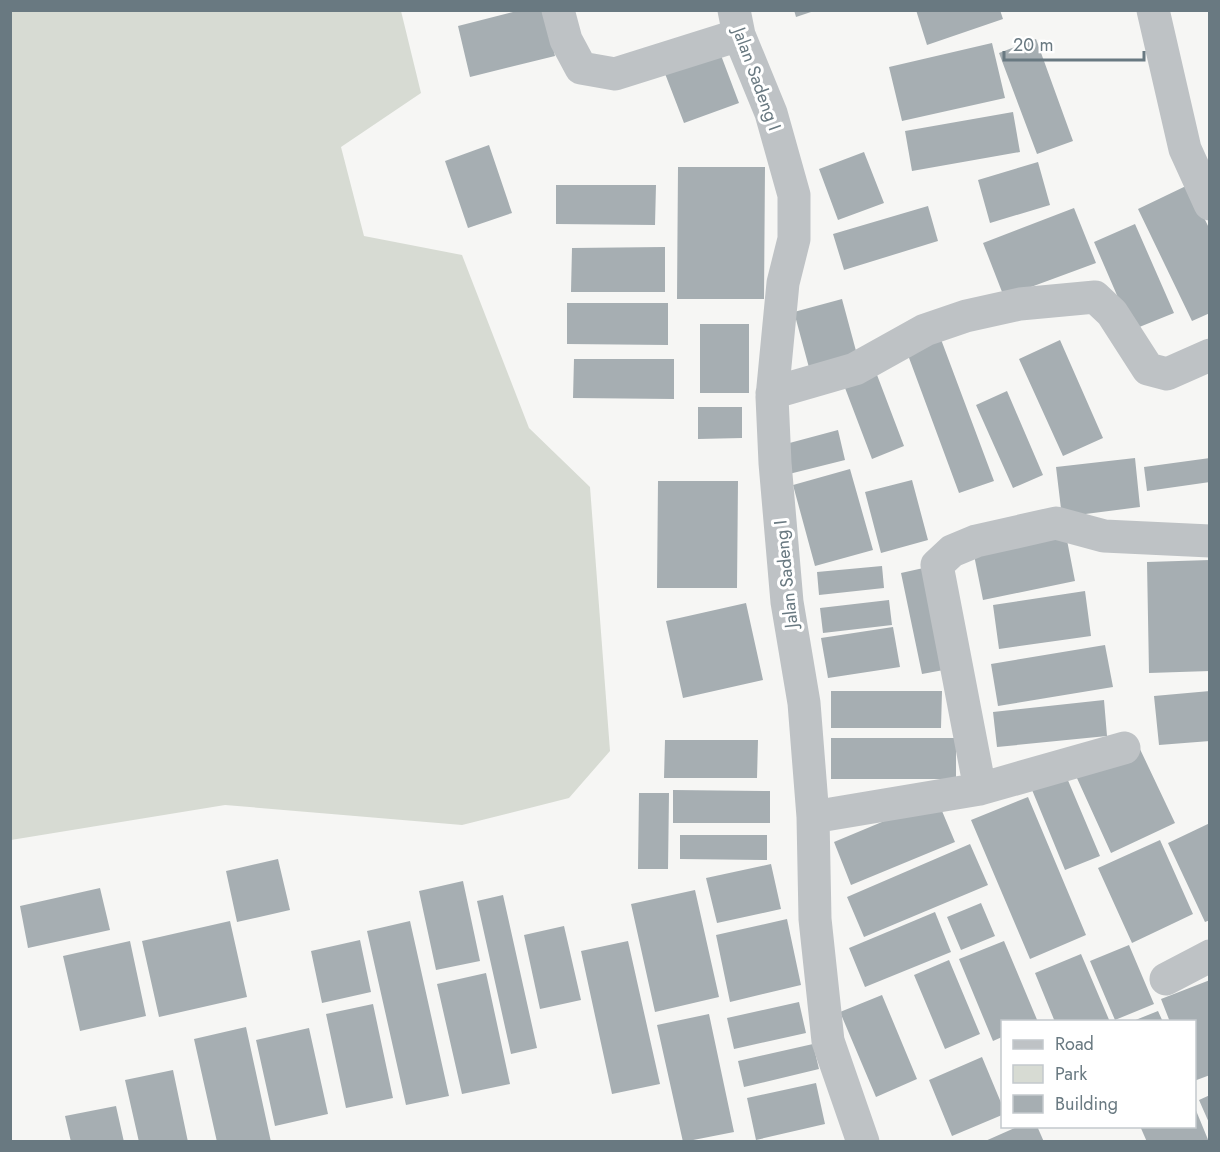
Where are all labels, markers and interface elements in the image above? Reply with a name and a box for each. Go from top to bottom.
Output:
street label: Jalan Sadeng I [726,22,788,134]
scale bar [1004,24,1144,62]
text: 20 m [1013,32,1053,58]
street label: Jalan Sadeng I [767,519,805,631]
legend [1001,1020,1196,1128]
text: Road [1055,1031,1094,1057]
text: Park [1055,1061,1087,1087]
text: Building [1055,1091,1118,1117]

